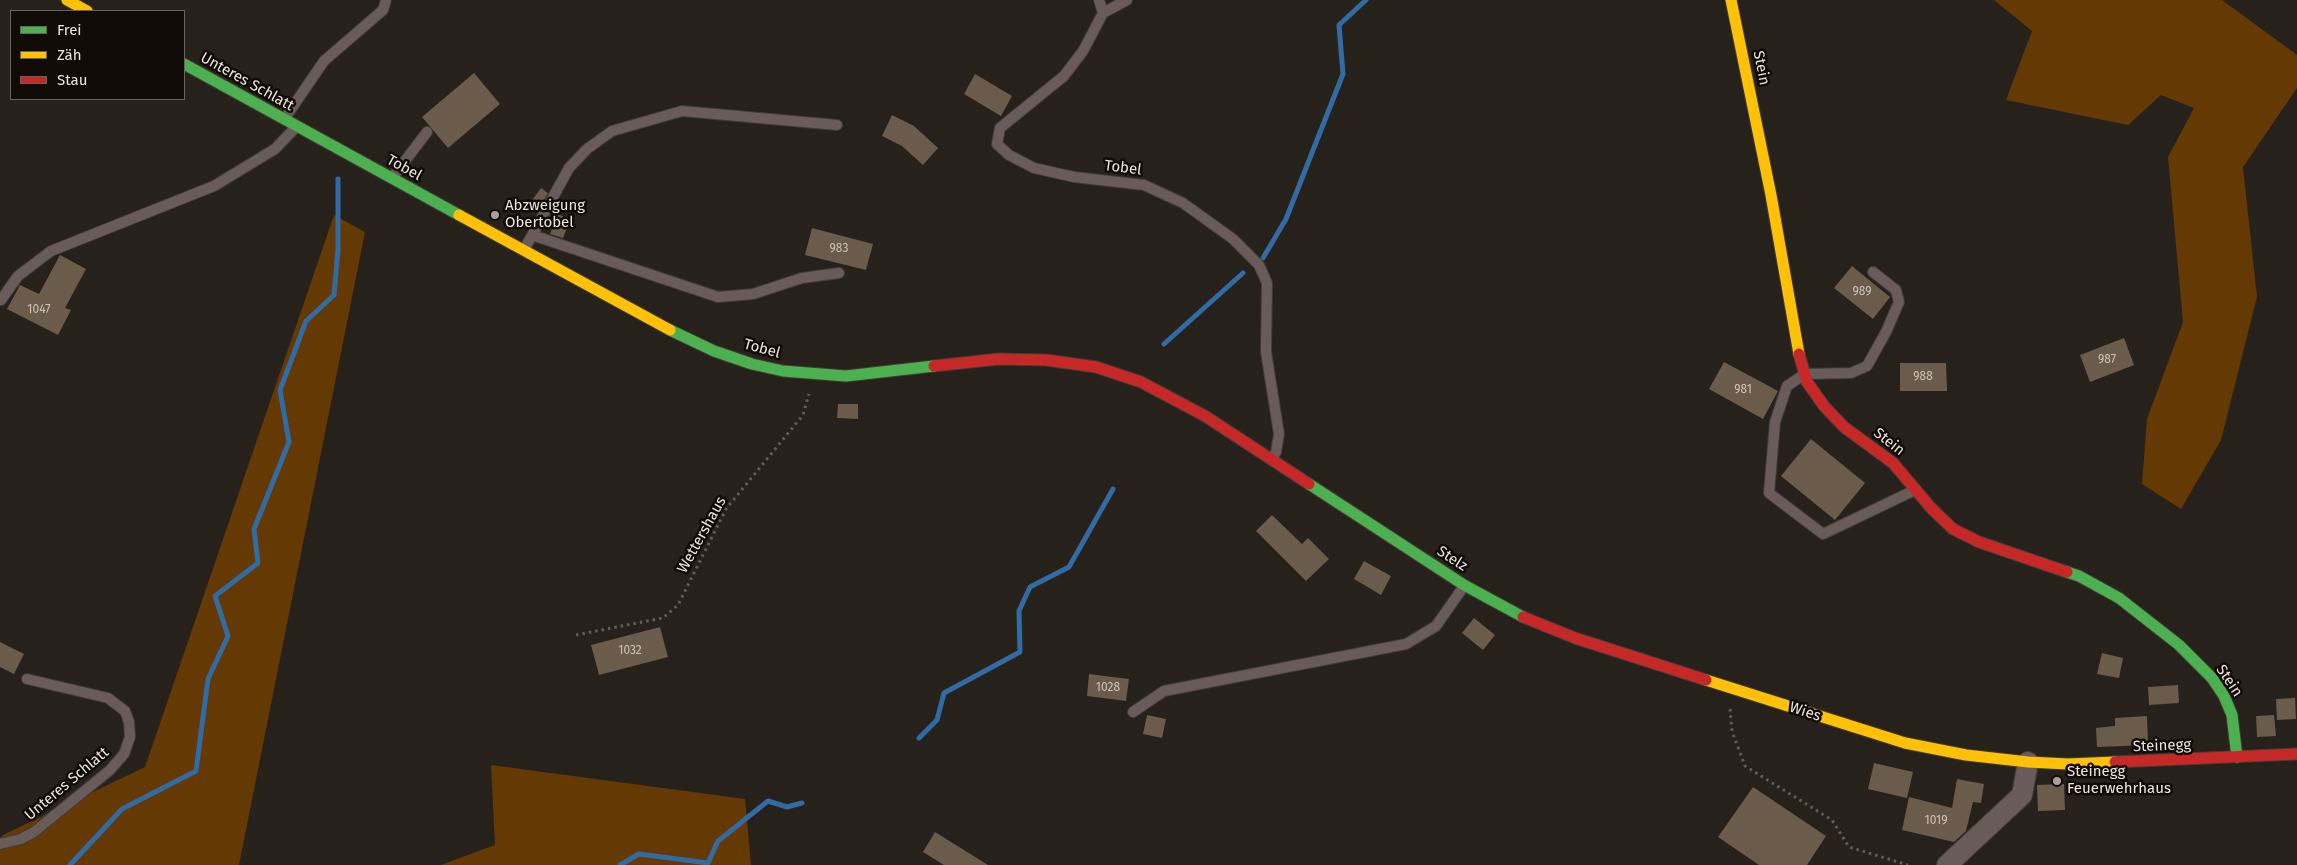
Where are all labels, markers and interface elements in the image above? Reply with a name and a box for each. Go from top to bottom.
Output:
legend [10,10,185,100]
text: Frei [57,21,82,39]
text: Zäh [57,46,82,64]
street label: Unteres Schlatt [197,49,297,115]
street label: Stein [1749,49,1773,87]
text: Stau [57,71,87,89]
street label: Tobel [383,151,425,185]
street label: Tobel [1103,157,1143,179]
place label: Abzweigung Obertobel [505,197,585,232]
marker: Abzweigung Obertobel [489,209,501,221]
house number: 983 [830,242,848,256]
house number: 989 [1852,285,1872,299]
house number: 1047 [27,303,51,317]
street label: Tobel [742,335,782,363]
house number: 987 [2098,353,2116,367]
house number: 988 [1913,370,1933,384]
house number: 981 [1734,383,1752,397]
street label: Stein [1870,424,1908,460]
street label: Wettershaus [674,494,730,576]
street label: Stelz [1433,543,1471,575]
house number: 1032 [618,644,642,658]
street label: Stein [2212,662,2246,700]
house number: 1028 [1096,681,1120,695]
street label: Wies [1787,699,1823,725]
street label: Steinegg [2133,736,2191,756]
street label: Unteres Schlatt [21,744,113,824]
place label: Steinegg Feuerwehrhaus [2067,763,2171,798]
marker: Steinegg Feuerwehrhaus [2051,775,2063,787]
house number: 1019 [1924,814,1948,828]

